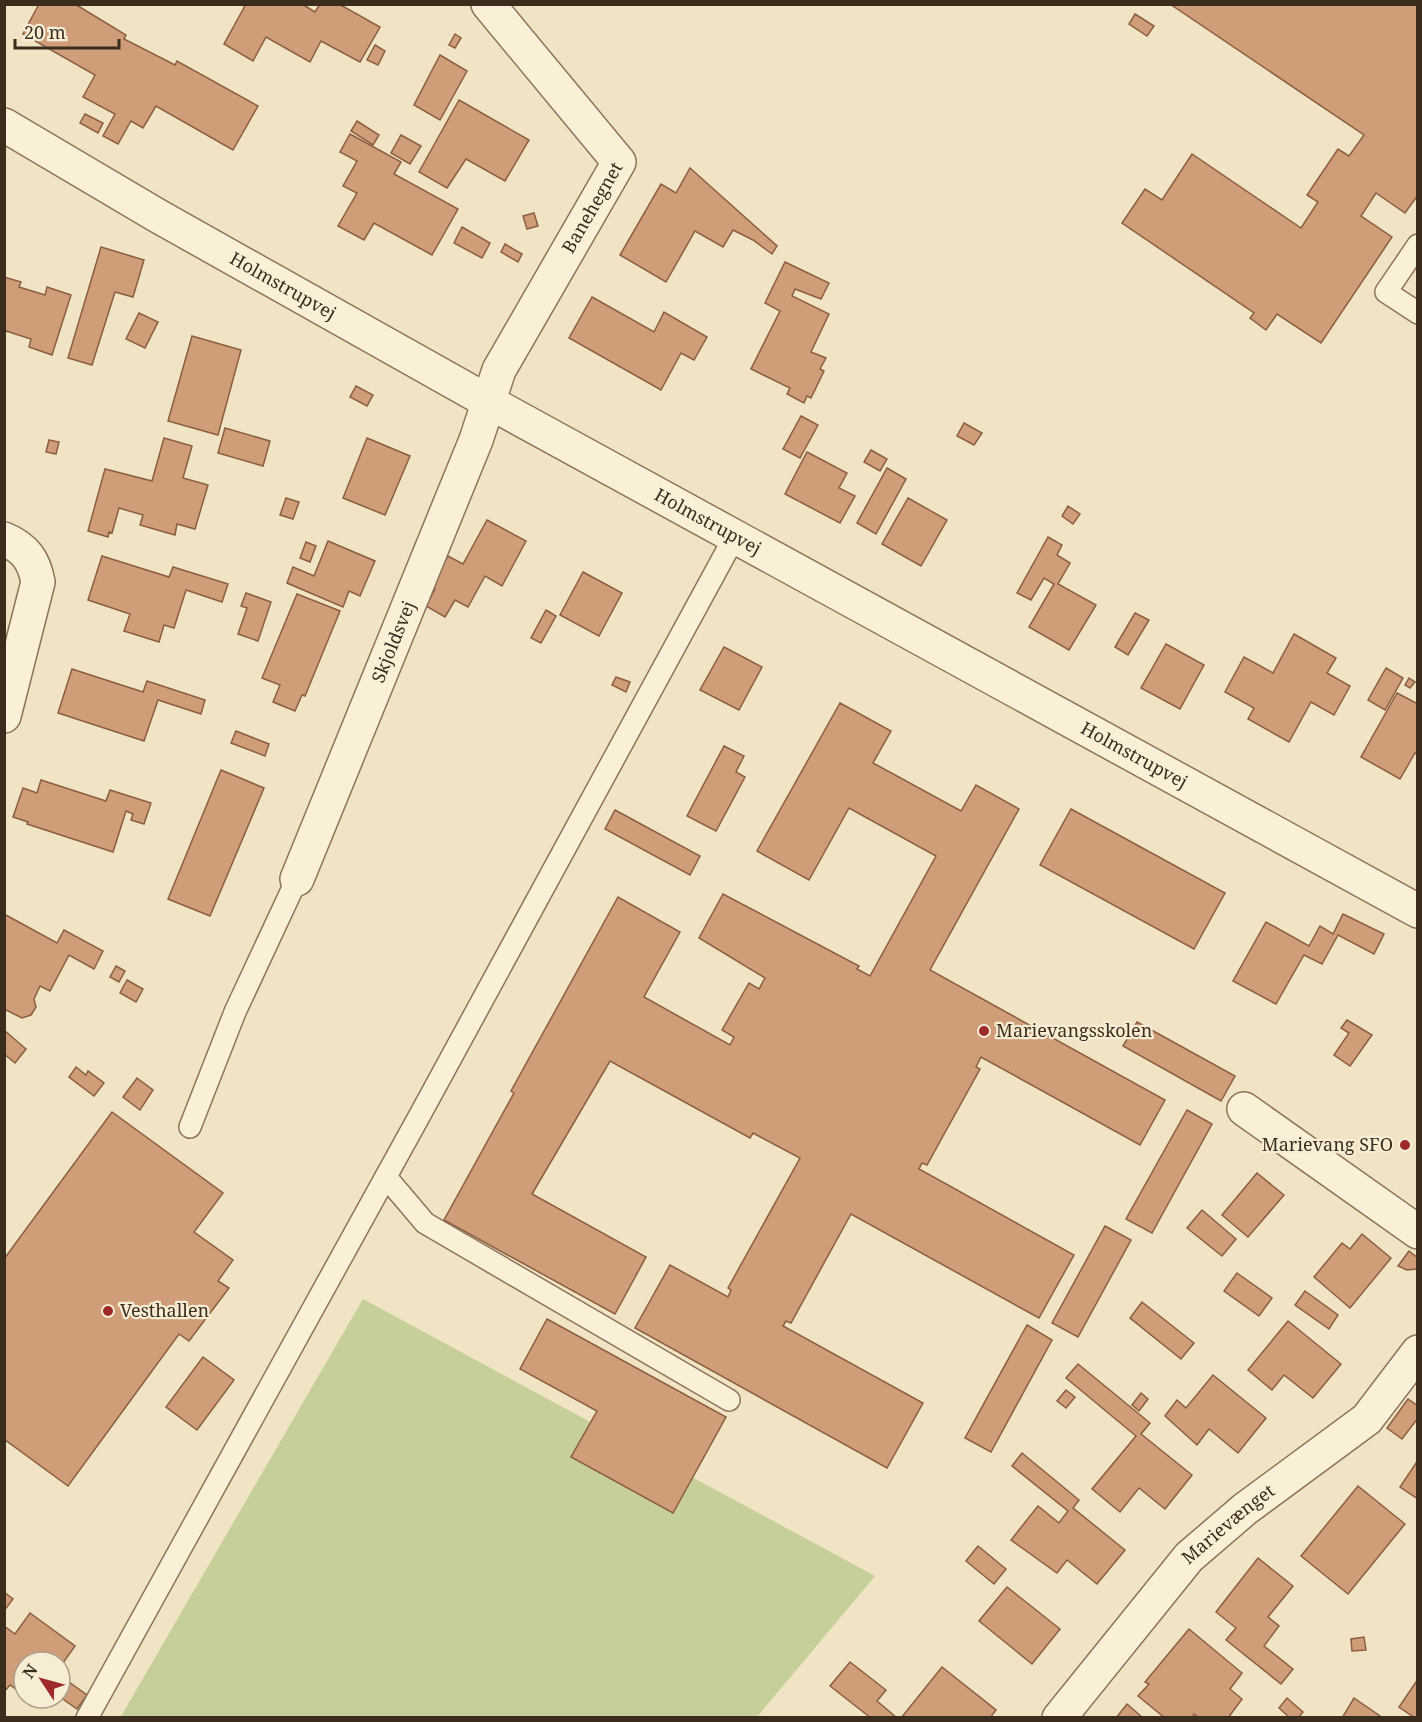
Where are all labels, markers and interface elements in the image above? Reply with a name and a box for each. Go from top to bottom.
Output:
scale bar [15,12,118,50]
text: 20 m [24,20,66,44]
street label: Banehegnet [556,157,627,257]
street label: Holmstrupvej [226,246,341,325]
street label: Holmstrupvej [651,482,766,560]
street label: Skjoldsvej [365,597,420,686]
street label: Holmstrupvej [1077,716,1192,793]
place label: Marievangsskolen [996,1018,1153,1042]
marker: Marievangsskolen [977,1024,991,1038]
place label: Marievang SFO [1262,1132,1393,1156]
marker: Marievang SFO [1398,1138,1412,1152]
place label: Vesthallen [120,1298,210,1322]
marker: Vesthallen [101,1304,115,1318]
street label: Marievænget [1176,1478,1279,1569]
north arrow [12,1650,72,1710]
text: N [17,1659,43,1683]

